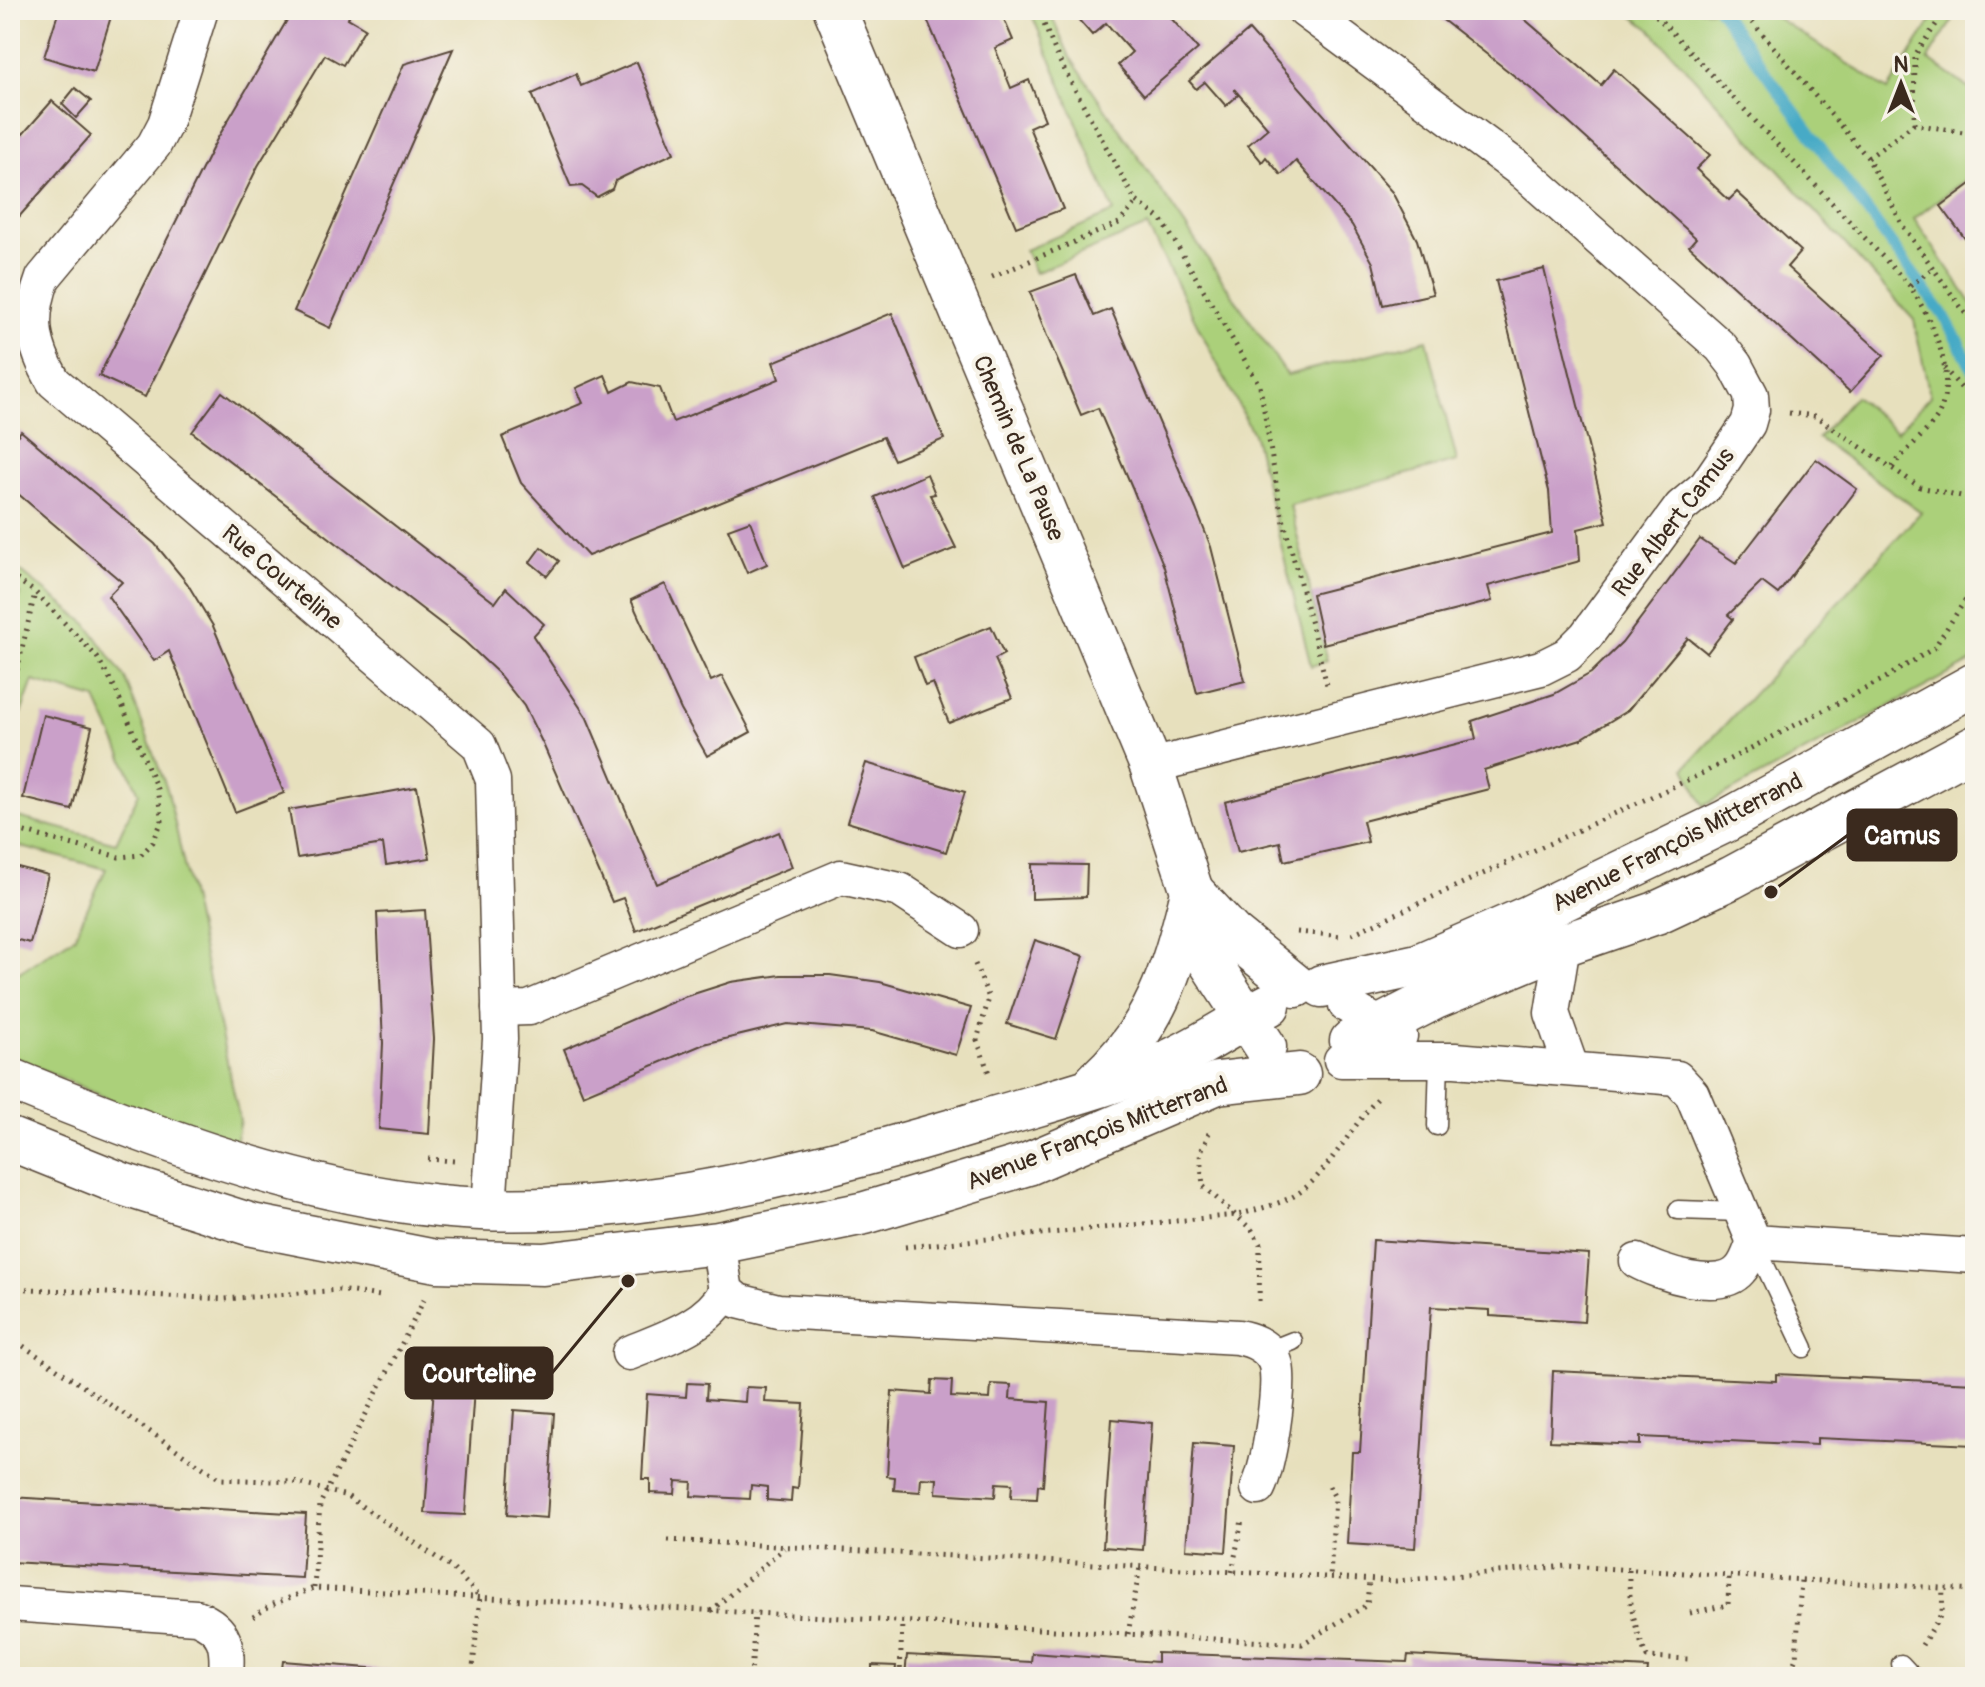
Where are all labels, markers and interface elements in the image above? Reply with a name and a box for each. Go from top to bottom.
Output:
north arrow [1861,44,1941,124]
text: N [1894,51,1909,79]
street label: Chemin de La Pause [966,351,1071,545]
street label: Rue Albert Camus [1606,442,1741,603]
street label: Rue Courteline [216,519,348,636]
street label: Avenue François Mitterrand [1547,767,1807,918]
callout: Camus [1848,810,1956,860]
text: Camus [1864,820,1940,852]
street label: Avenue François Mitterrand [963,1070,1232,1197]
callout: Courteline [406,1348,552,1398]
text: Courteline [422,1358,537,1390]

